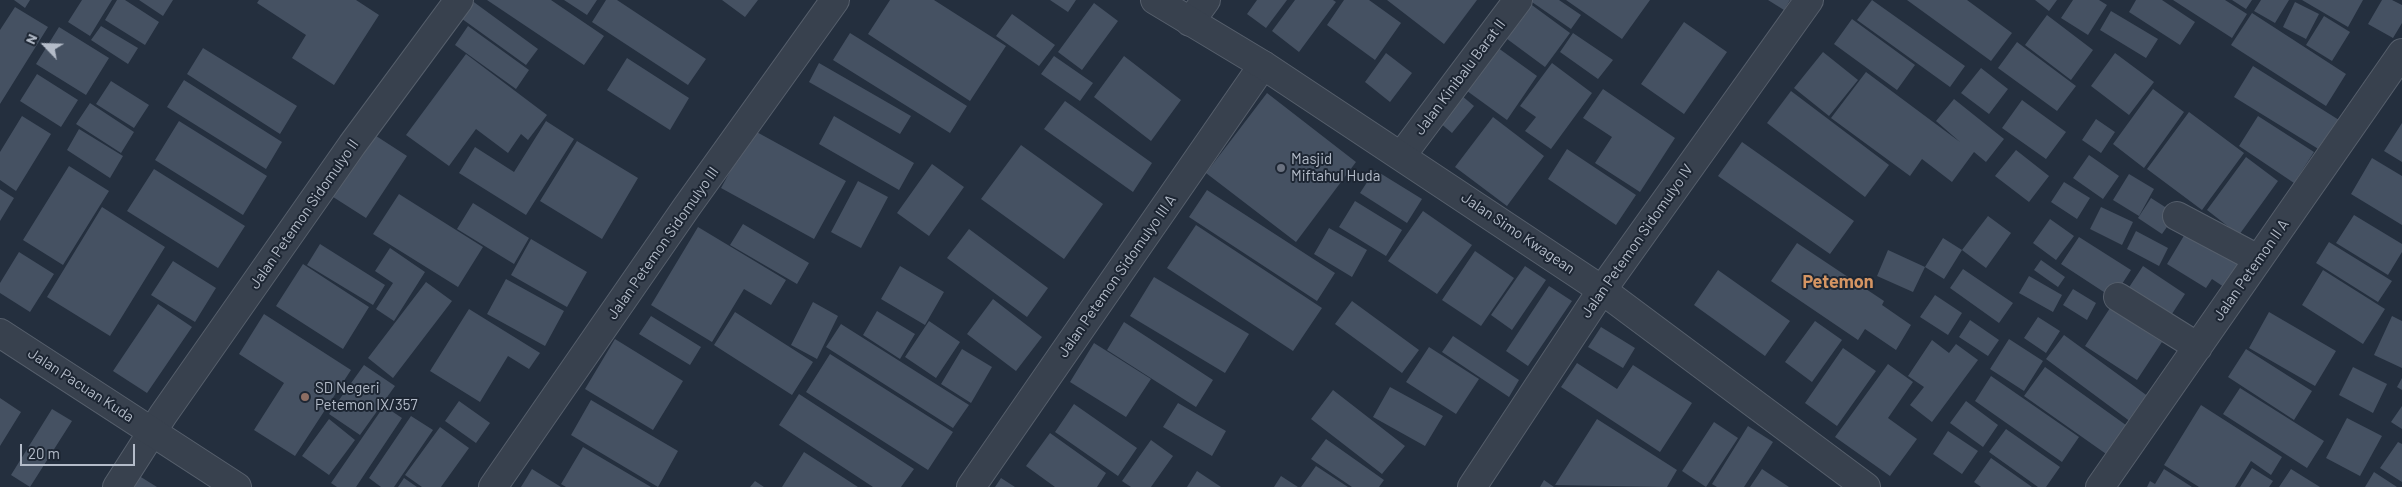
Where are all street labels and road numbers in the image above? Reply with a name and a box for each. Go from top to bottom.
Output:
street label: Jalan Kinibalu Barat II [1411,16,1509,138]
street label: Jalan Petemon Sidomulyo II [246,136,362,292]
street label: Jalan Petemon Sidomulyo IV [1577,161,1697,321]
street label: Jalan Petemon Sidomulyo III [603,163,723,323]
street label: Jalan Simo Kwagean [1458,188,1578,278]
street label: Jalan Petemon Sidomulyo III A [1054,191,1180,361]
street label: Jalan Petemon II A [2209,216,2293,324]
street label: Jalan Pacuan Kuda [25,344,137,426]

